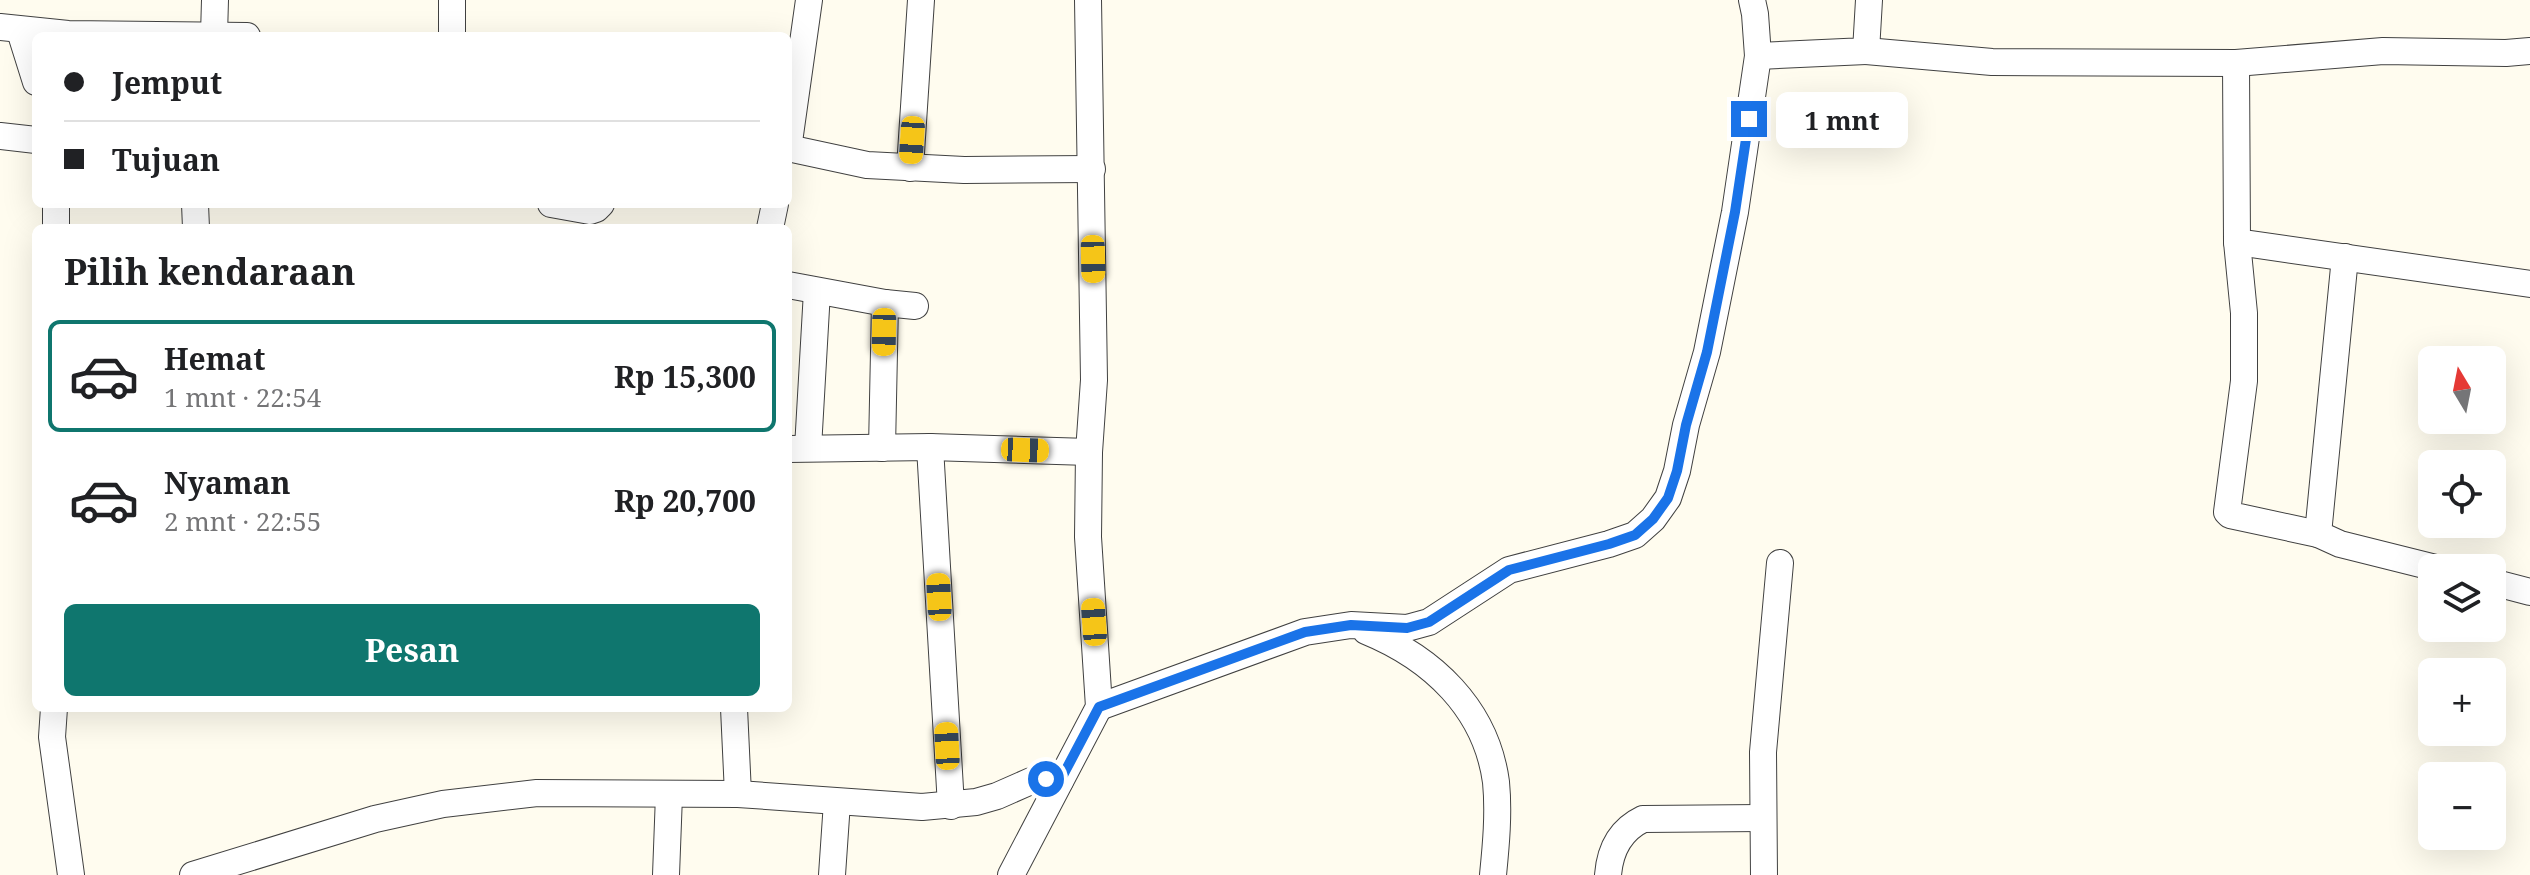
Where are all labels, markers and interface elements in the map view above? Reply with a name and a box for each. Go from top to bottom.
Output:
text: Jemput [112,62,222,103]
callout: 1 mnt [1777,91,1909,147]
route end [1731,101,1767,137]
text: 1 mnt [1805,102,1879,138]
car [898,115,926,165]
text: Tujuan [112,139,220,180]
car [1081,235,1105,283]
text: Pilih kendaraan [64,247,355,296]
car [872,308,896,356]
text: Hemat [164,338,265,379]
icon: car [68,340,140,412]
north arrow [2418,346,2506,434]
map controls [2418,346,2506,850]
text: Rp 15,300 [614,356,756,397]
text: 1 mnt · 22:54 [164,379,321,415]
car [1001,437,1049,463]
button: locate [2418,450,2506,538]
text: Nyaman [164,462,291,503]
icon: car [68,464,140,536]
text: Rp 20,700 [614,480,756,521]
text: 2 mnt · 22:55 [164,503,321,539]
button: layers [2418,554,2506,642]
car [926,572,952,622]
car [1080,597,1108,647]
button: Pesan [64,604,760,696]
button: + [2418,658,2506,746]
car [934,721,960,771]
route start [1028,761,1064,797]
button: − [2418,762,2506,850]

